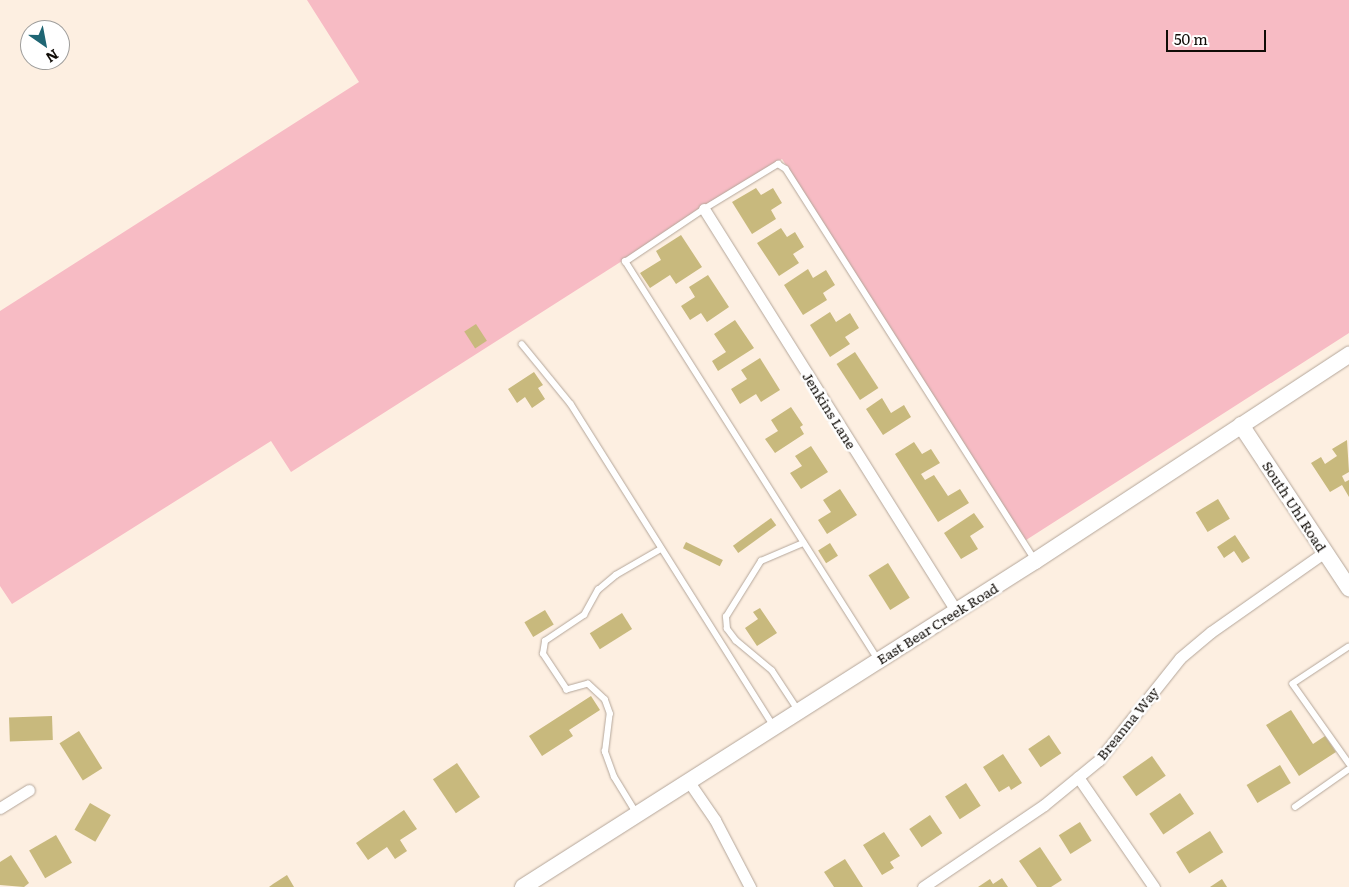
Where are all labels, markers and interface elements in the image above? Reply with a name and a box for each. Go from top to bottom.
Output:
north arrow [20,20,70,70]
scale bar [1169,20,1269,52]
text: 50 m [1174,27,1208,50]
text: N [42,45,63,68]
street label: Jenkins Lane [800,368,860,452]
street label: South Uhl Road [1259,457,1331,555]
street label: East Bear Creek Road [873,579,1001,667]
street label: Breanna Way [1092,683,1162,763]

